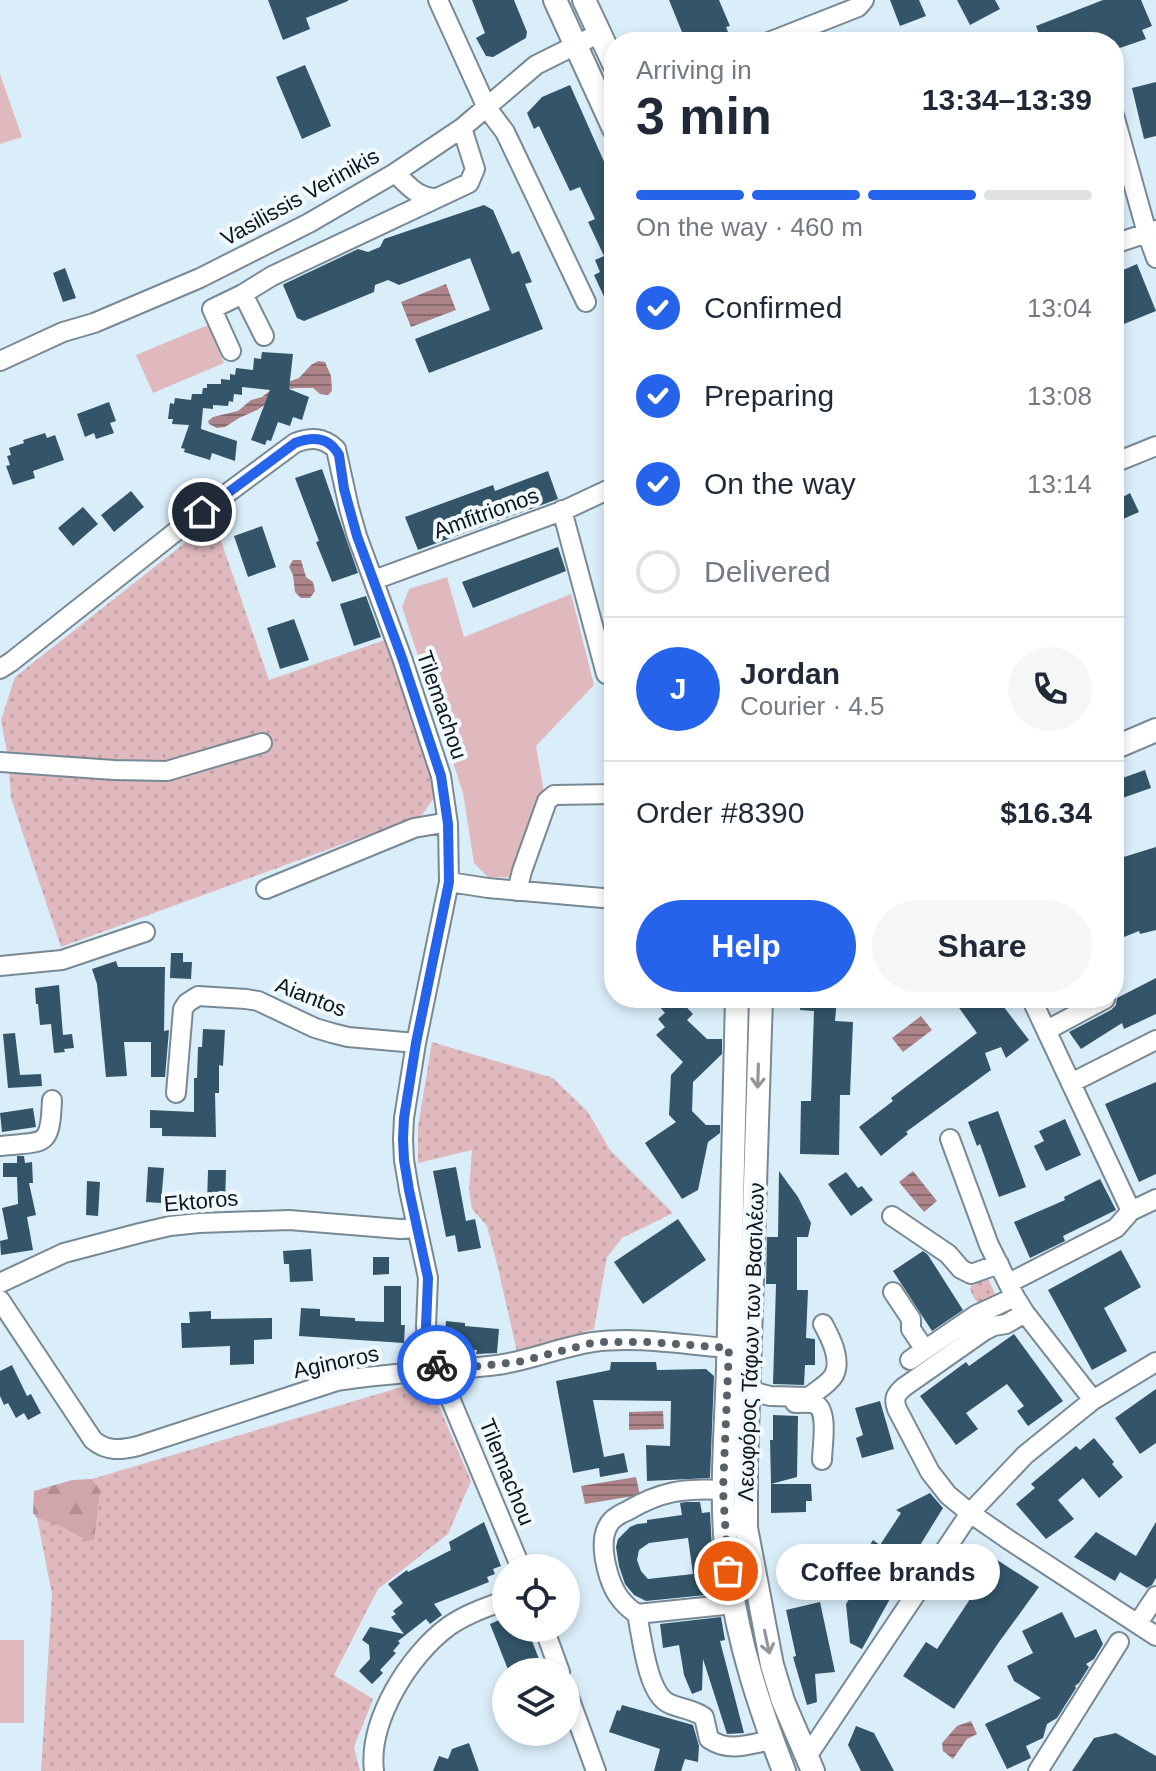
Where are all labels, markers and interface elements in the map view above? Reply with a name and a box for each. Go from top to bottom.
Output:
text: Arriving in [636,55,752,85]
text: 13:34–13:39 [922,83,1092,116]
text: 3 min [636,87,772,145]
street label: Vasilissis Verinikis [217,143,383,251]
text: On the way · 460 m [636,212,863,242]
icon: check [636,286,680,330]
text: Confirmed [704,291,842,324]
text: 13:04 [1027,293,1092,323]
icon: check [636,374,680,418]
text: Preparing [704,379,834,412]
text: 13:08 [1027,381,1092,411]
icon: check [636,462,680,506]
text: On the way [704,467,856,500]
text: 13:14 [1027,469,1092,499]
pin [168,478,236,546]
street label: Amfitrionos [430,482,542,544]
icon: home [180,490,224,534]
text: Delivered [704,555,831,588]
button: phone [1008,647,1092,731]
street label: Tilemachou [412,648,472,762]
text: Jordan [740,657,840,690]
text: J [670,672,686,705]
text: Courier · 4.5 [740,691,885,721]
text: Order #8390 [636,796,804,829]
text: $16.34 [1000,796,1092,829]
button: Help [636,900,856,992]
button: Share [872,900,1092,992]
street label: Aiantos [272,972,350,1022]
one-way arrow [751,1062,766,1089]
street label: Λεωφόρος Τάφων των Βασιλέων [733,1182,769,1502]
street label: Ektoros [163,1185,239,1217]
courier [397,1325,477,1405]
street label: Aginoros [291,1341,381,1383]
icon: bike [415,1343,459,1387]
street label: Tilemachou [474,1415,540,1529]
pin [694,1537,762,1605]
callout: Coffee brands [776,1543,1000,1599]
icon: bag [706,1549,750,1593]
map controls [492,1554,580,1746]
button: locate [492,1554,580,1642]
text: Coffee brands [801,1557,975,1587]
one-way arrow [760,1628,775,1654]
button: layers [492,1658,580,1746]

